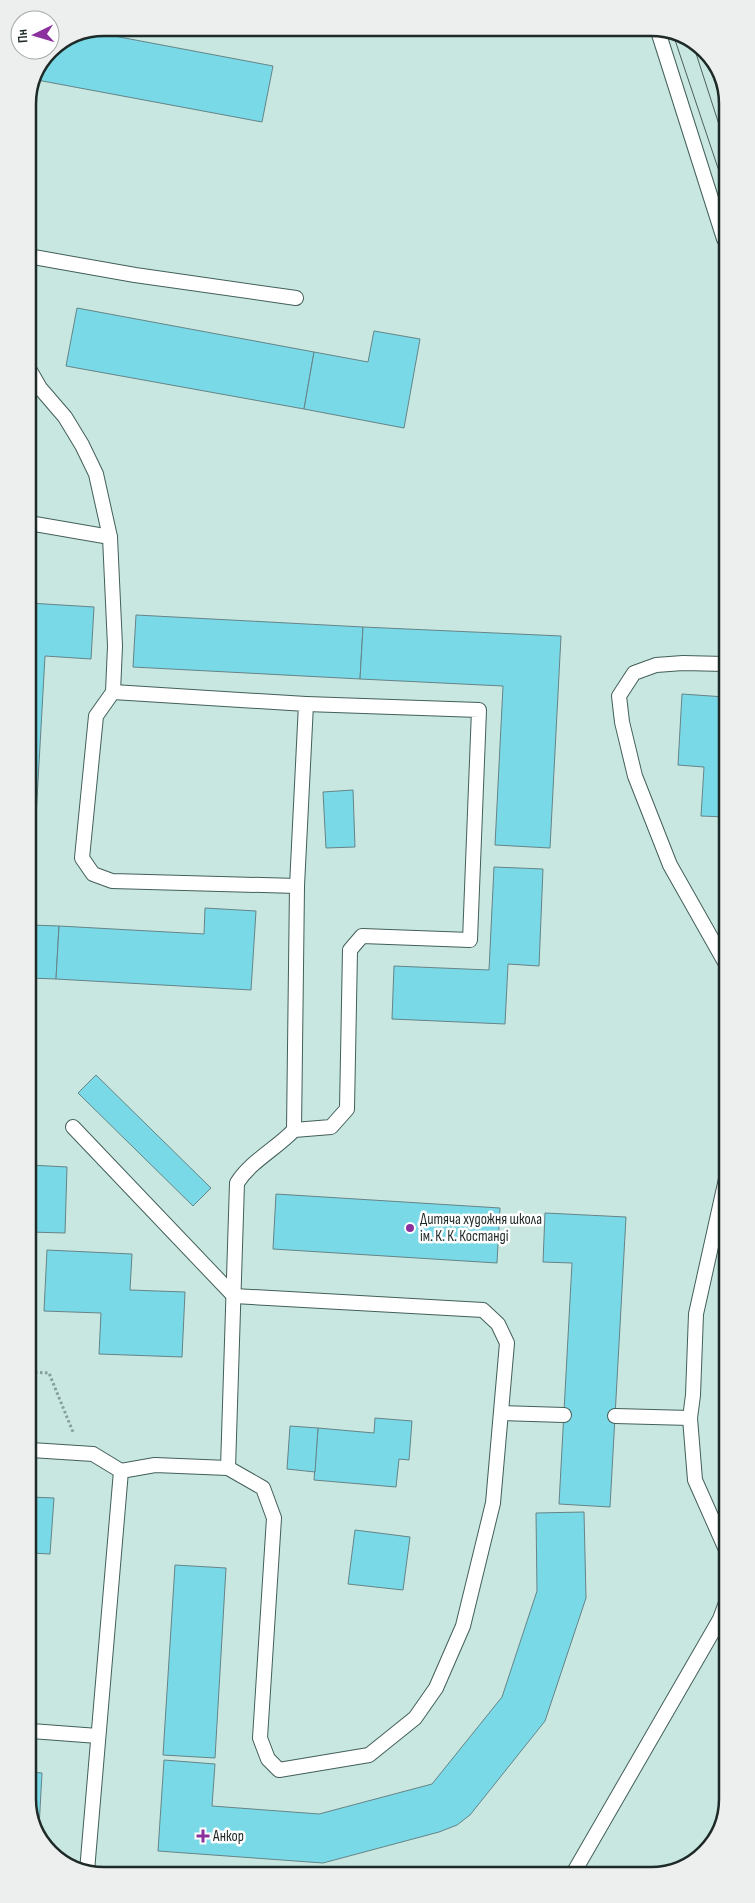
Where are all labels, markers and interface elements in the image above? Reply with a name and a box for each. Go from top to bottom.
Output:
north arrow [10,10,60,60]
text: Пн [13,29,32,44]
place label: Дитяча художня школа ім. К. К. Костанді [420,1210,542,1246]
marker: Дитяча художня школа ім. К. К. Костанді [404,1222,416,1234]
place label: Анкор [212,1827,244,1846]
marker: Анкор [197,1830,209,1842]

